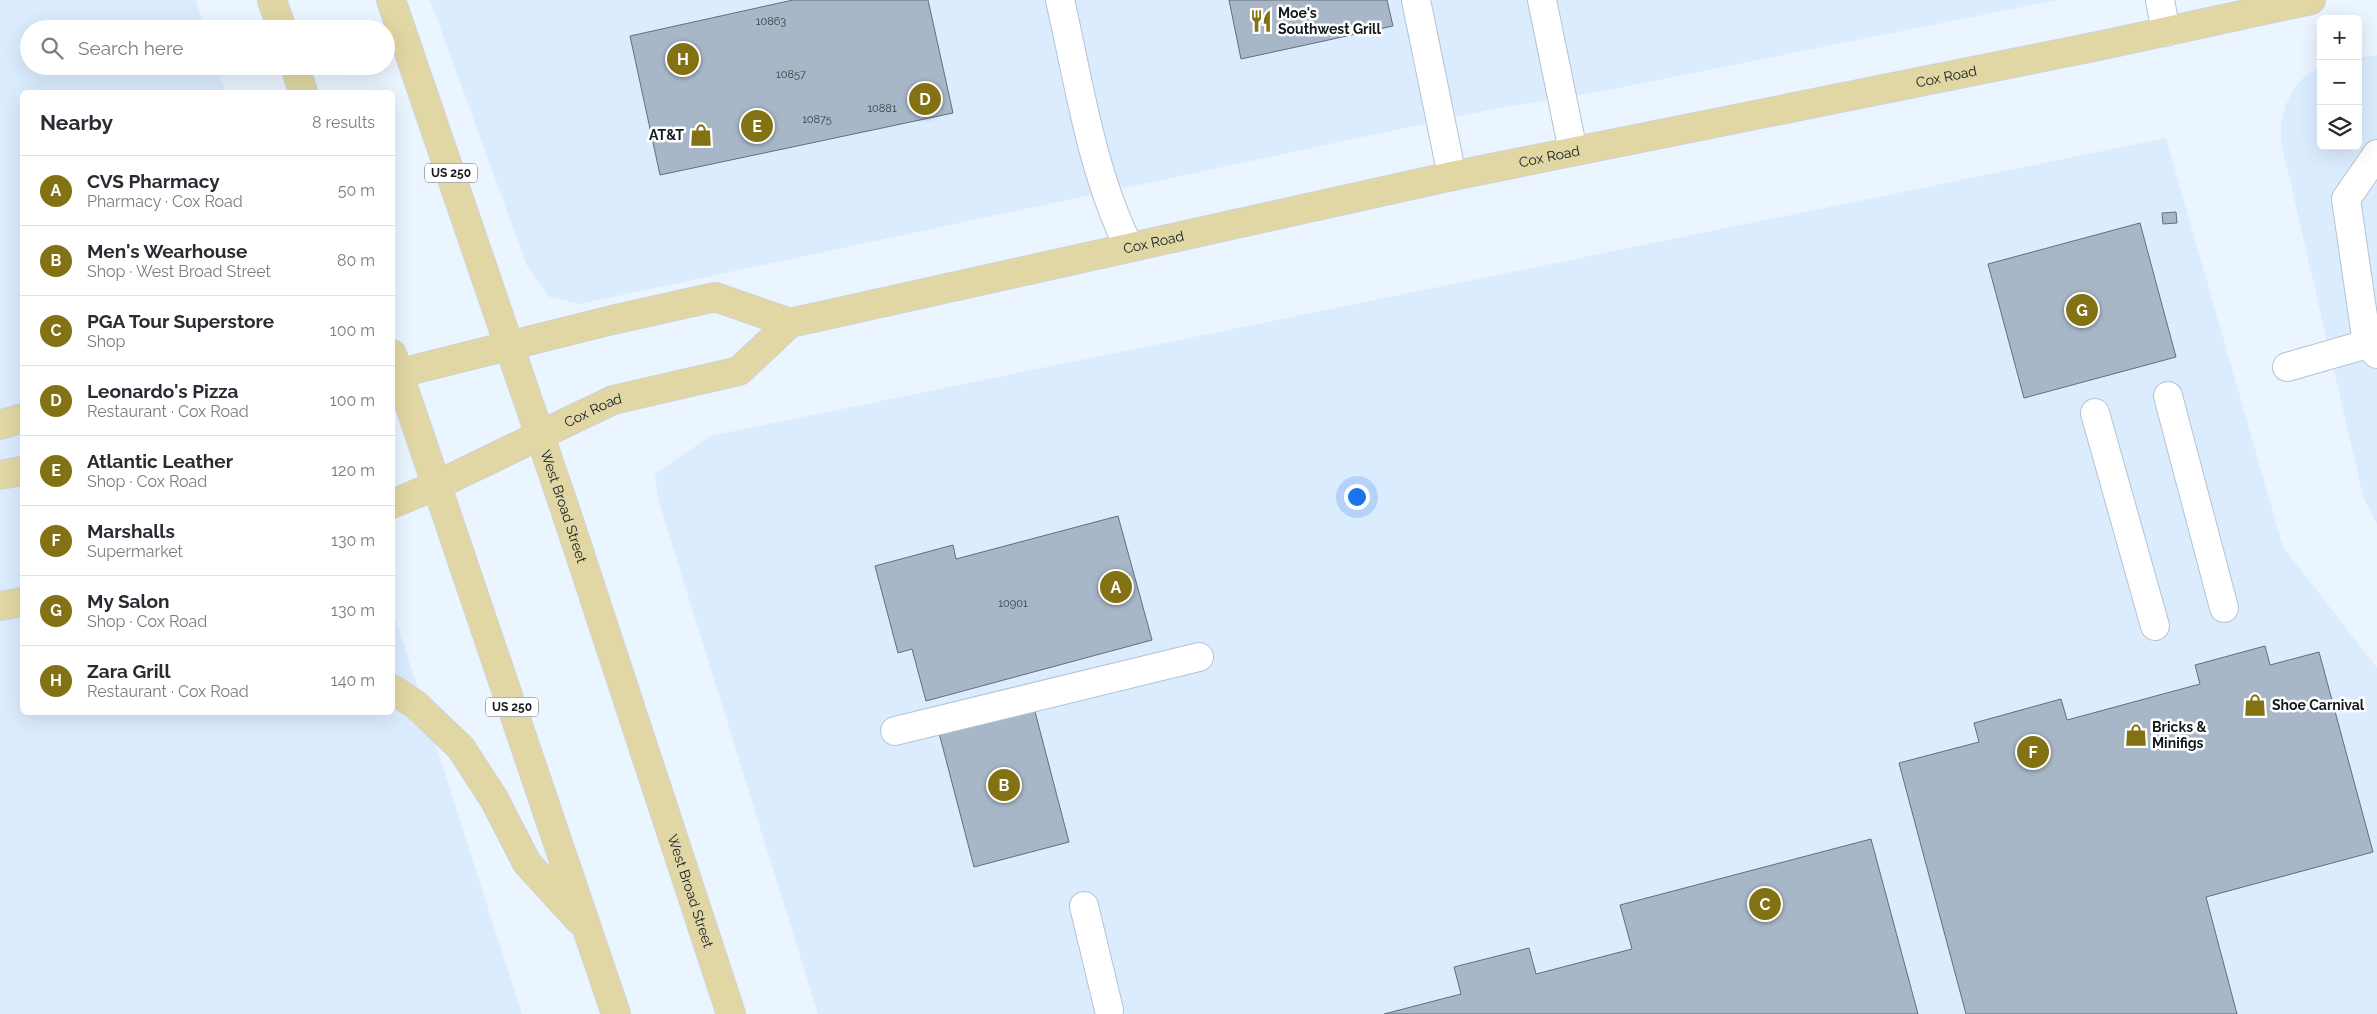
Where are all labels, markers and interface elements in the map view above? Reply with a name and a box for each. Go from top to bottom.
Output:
place label: Moe's Southwest Grill [1278,5,1381,37]
restaurant icon: Moe's Southwest Grill [1248,8,1274,34]
house number: 10863 [756,15,786,28]
map controls [2317,15,2362,150]
button: + [2317,15,2362,60]
search box [20,20,395,75]
icon: search [38,34,66,62]
text: Search here [78,37,184,59]
pin: H [667,40,699,78]
button: − [2317,60,2362,105]
street label: Cox Road [1914,63,1978,90]
house number: 10857 [776,68,806,81]
pin: D [909,80,941,118]
house number: 10881 [867,102,897,115]
button: layers [2317,105,2362,150]
pin: E [741,107,773,145]
text: Nearby [40,110,113,135]
text: 8 results [312,113,375,132]
house number: 10875 [802,113,832,126]
shop icon: AT&T [688,122,714,148]
place label: AT&T [649,127,684,143]
street label: Cox Road [1517,142,1581,170]
road number: US 250 [425,164,477,182]
text: CVS Pharmacy [87,170,220,192]
text: A [51,181,61,200]
text: 50 m [338,181,375,200]
text: Pharmacy · Cox Road [87,192,243,211]
street label: Cox Road [1122,228,1185,257]
text: Men's Wearhouse [87,240,247,262]
text: B [51,251,61,270]
text: 80 m [337,251,375,270]
text: Shop · West Broad Street [87,262,271,281]
pin: G [2066,291,2098,329]
text: PGA Tour Superstore [87,310,274,332]
text: C [51,321,61,340]
text: 100 m [330,321,375,340]
text: Shop [87,332,125,351]
text: Leonardo's Pizza [87,380,239,402]
street label: Cox Road [562,390,623,430]
text: D [50,391,62,410]
text: 100 m [330,391,375,410]
text: Restaurant · Cox Road [87,402,249,421]
street label: West Broad Street [537,448,590,565]
text: Atlantic Leather [87,450,233,472]
text: E [51,461,61,480]
text: 120 m [331,461,375,480]
text: Shop · Cox Road [87,472,207,491]
your location [1344,484,1370,510]
text: Marshalls [87,520,175,542]
text: F [51,531,61,550]
text: 130 m [331,531,375,550]
text: Supermarket [87,542,183,561]
pin: A [1100,568,1132,606]
text: My Salon [87,590,170,612]
house number: 10901 [998,597,1028,610]
text: G [50,601,62,620]
text: 130 m [331,601,375,620]
text: Shop · Cox Road [87,612,207,631]
text: Zara Grill [87,660,171,682]
text: H [50,671,62,690]
text: 140 m [331,671,375,690]
text: Restaurant · Cox Road [87,682,249,701]
shop icon: Shoe Carnival [2242,692,2268,718]
place label: Shoe Carnival [2272,697,2365,713]
road number: US 250 [486,698,538,716]
place label: Bricks & Minifigs [2152,719,2206,751]
shop icon: Bricks & Minifigs [2123,722,2149,748]
pin: F [2017,733,2049,771]
pin: B [988,766,1020,804]
street label: West Broad Street [665,832,717,950]
pin: C [1749,885,1781,923]

